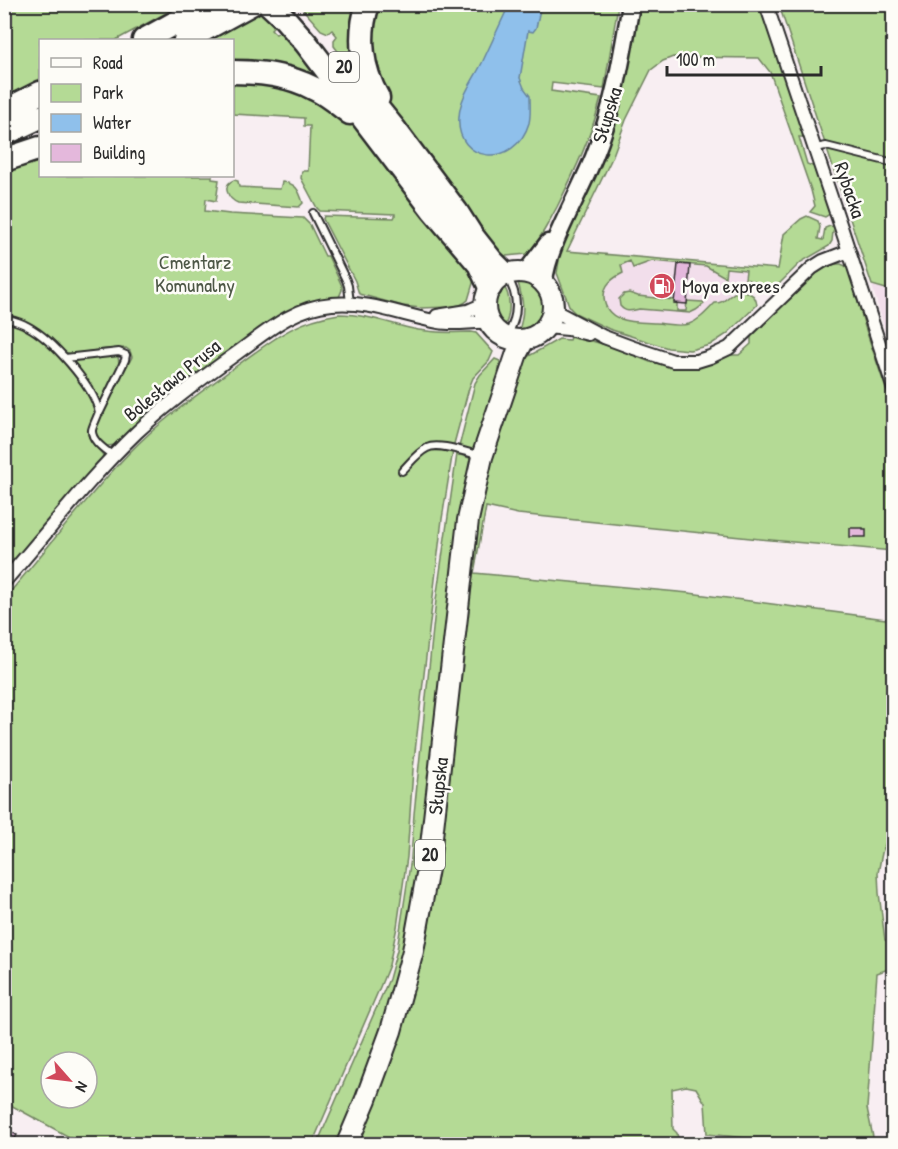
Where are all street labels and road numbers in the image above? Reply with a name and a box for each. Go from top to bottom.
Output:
road number: 20 [329,52,359,82]
street label: Słupska [585,83,628,146]
street label: Rybacka [828,158,873,222]
street label: Bolesława Prusa [118,332,226,427]
street label: Słupska [421,756,454,816]
road number: 20 [415,840,445,870]

